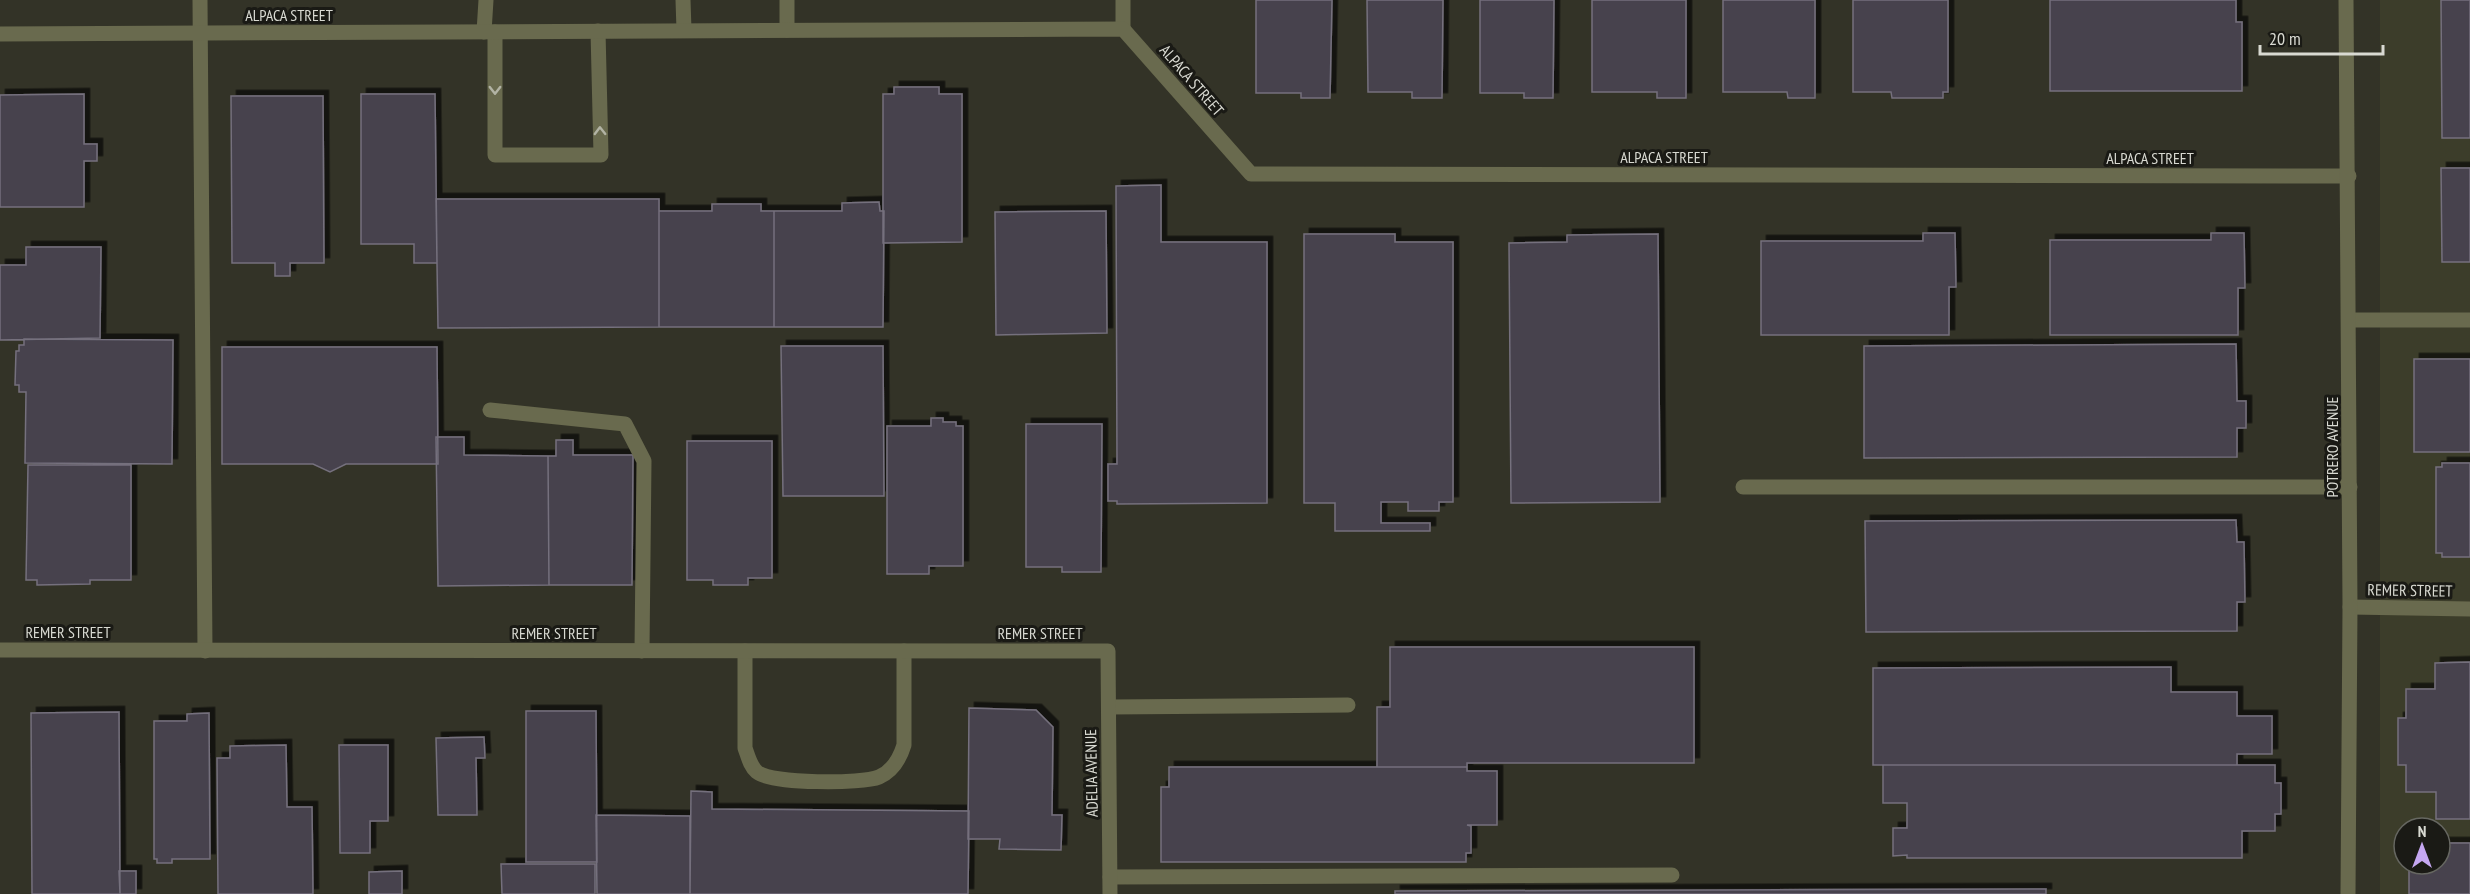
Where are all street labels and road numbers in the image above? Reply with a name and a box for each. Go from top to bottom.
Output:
street label: ALPACA STREET [245,5,333,25]
street label: ALPACA STREET [1156,40,1228,120]
street label: ALPACA STREET [1620,147,1708,167]
street label: ALPACA STREET [2106,148,2194,168]
street label: POTRERO AVENUE [2322,396,2342,497]
street label: REMER STREET [2367,579,2453,601]
street label: REMER STREET [25,622,111,642]
street label: REMER STREET [511,623,597,643]
street label: REMER STREET [997,623,1083,643]
street label: ADELIA AVENUE [1080,729,1102,817]

